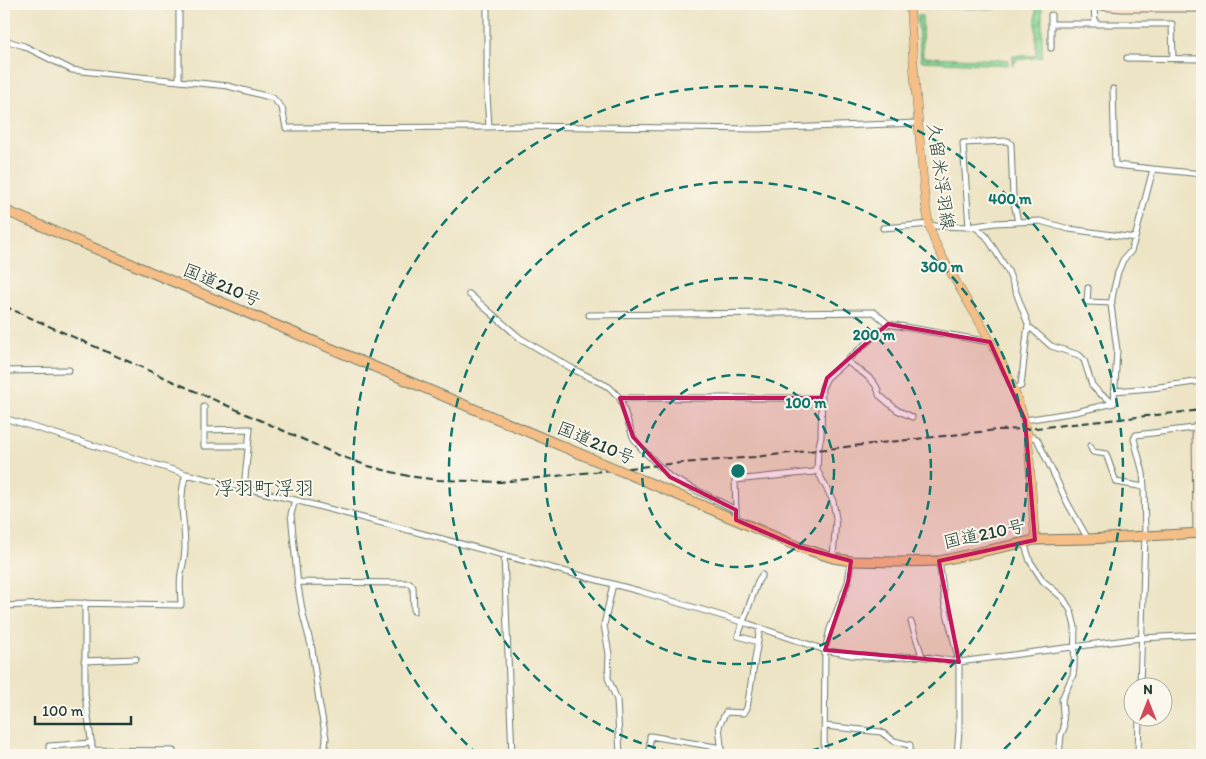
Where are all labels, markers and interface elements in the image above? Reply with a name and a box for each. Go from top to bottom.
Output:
street label: 久留米浮羽線 [923,121,959,231]
text: 400 m [988,190,1032,208]
text: 300 m [921,258,964,276]
street label: 国道210号 [180,259,264,311]
text: 200 m [853,326,896,344]
text: 100 m [785,394,827,412]
street label: 国道210号 [554,417,638,469]
centre of rings [729,462,747,480]
district label: 浮羽町浮羽 [214,476,314,500]
street label: 国道210号 [941,515,1027,553]
north arrow [1124,676,1174,726]
text: N [1143,681,1153,698]
scale bar [35,694,131,726]
text: 100 m [42,702,84,720]

